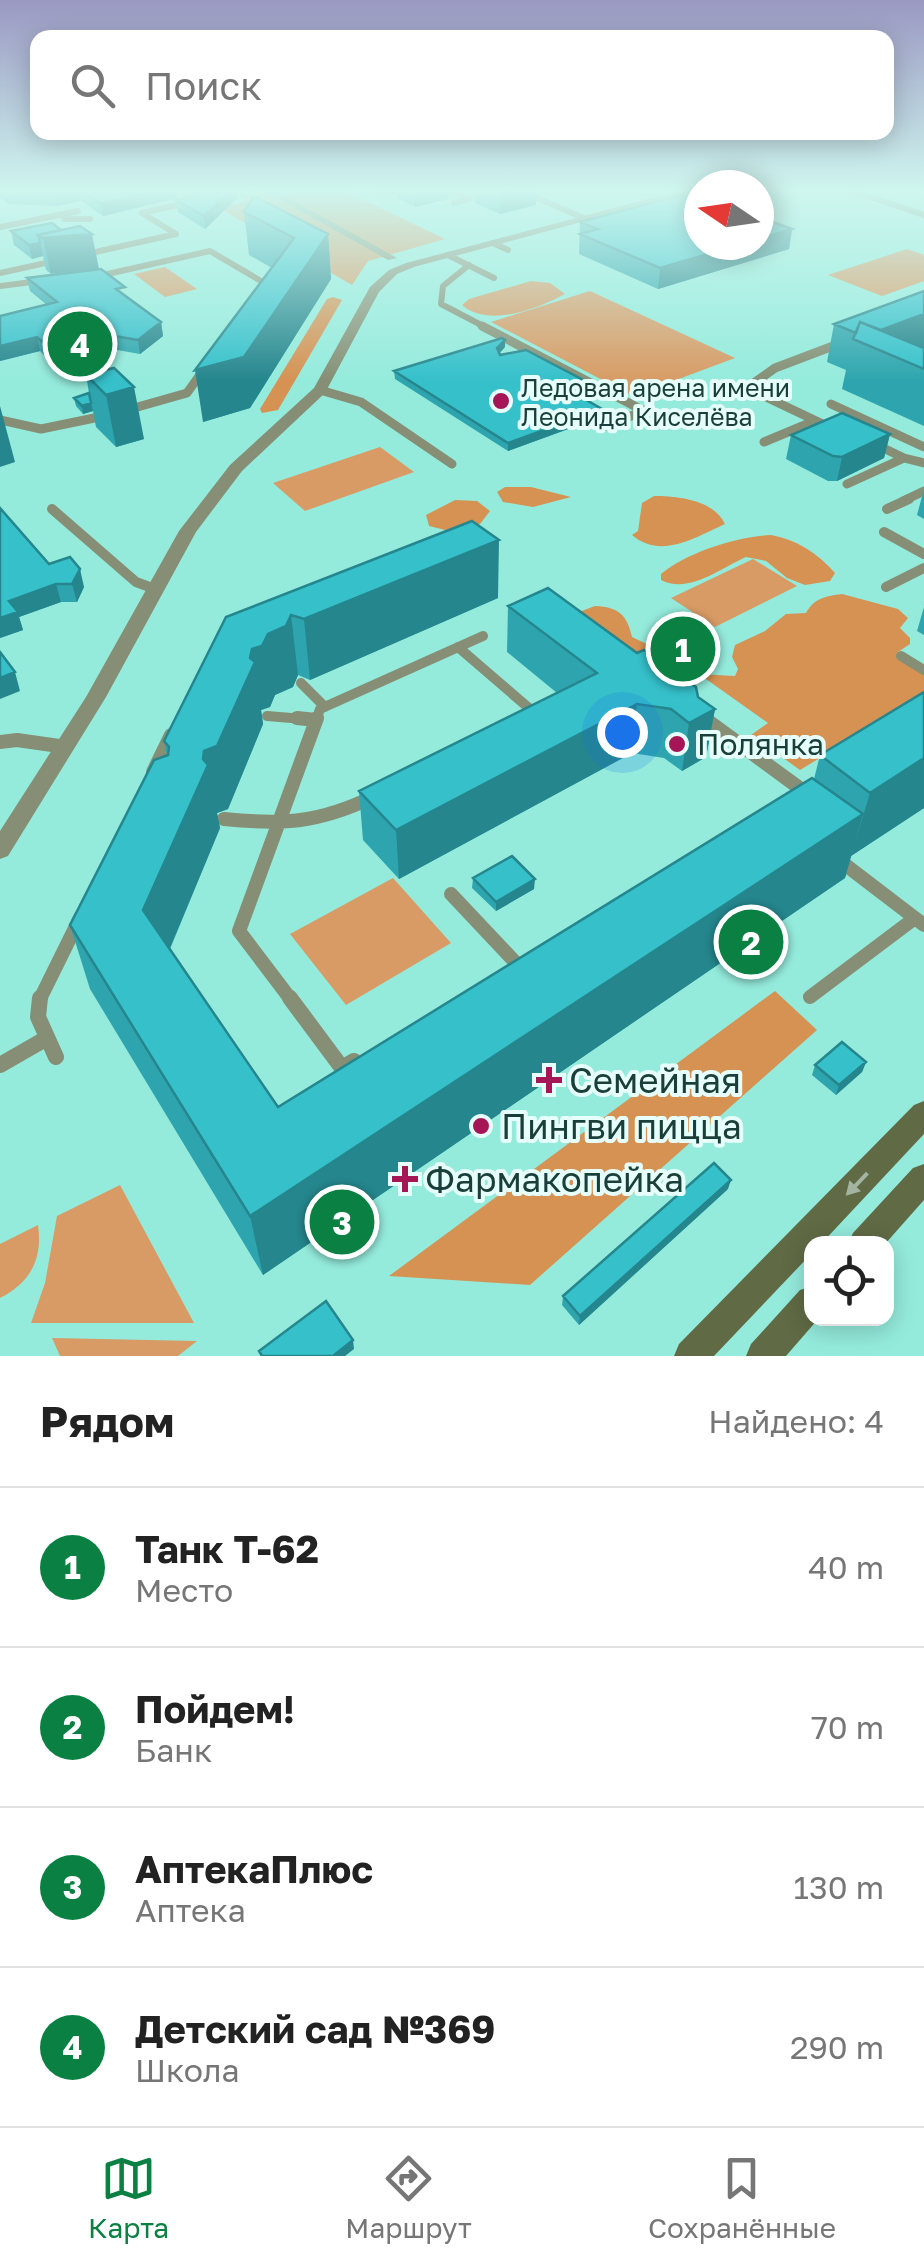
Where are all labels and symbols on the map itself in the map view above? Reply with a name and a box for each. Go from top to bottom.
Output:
north arrow [684,170,774,260]
pin: 4 [48,306,112,382]
place label: Ледовая арена имени Леонида Киселёва [521,372,790,432]
marker: Ледовая арена имени Леонида Киселёва [490,390,512,412]
pin: 1 [650,612,716,686]
your location [597,707,648,758]
place label: Полянка [697,726,824,762]
marker: Полянка [666,733,688,755]
pin: 2 [718,904,784,980]
place label: Семейная [569,1059,741,1101]
marker: Семейная [538,1069,560,1091]
place label: Пингви пицца [501,1105,742,1147]
marker: Пингви пицца [470,1115,492,1137]
place label: Фармакопейка [425,1158,684,1200]
marker: Фармакопейка [394,1168,416,1190]
one-way arrow [845,1172,869,1196]
pin: 3 [310,1184,374,1260]

